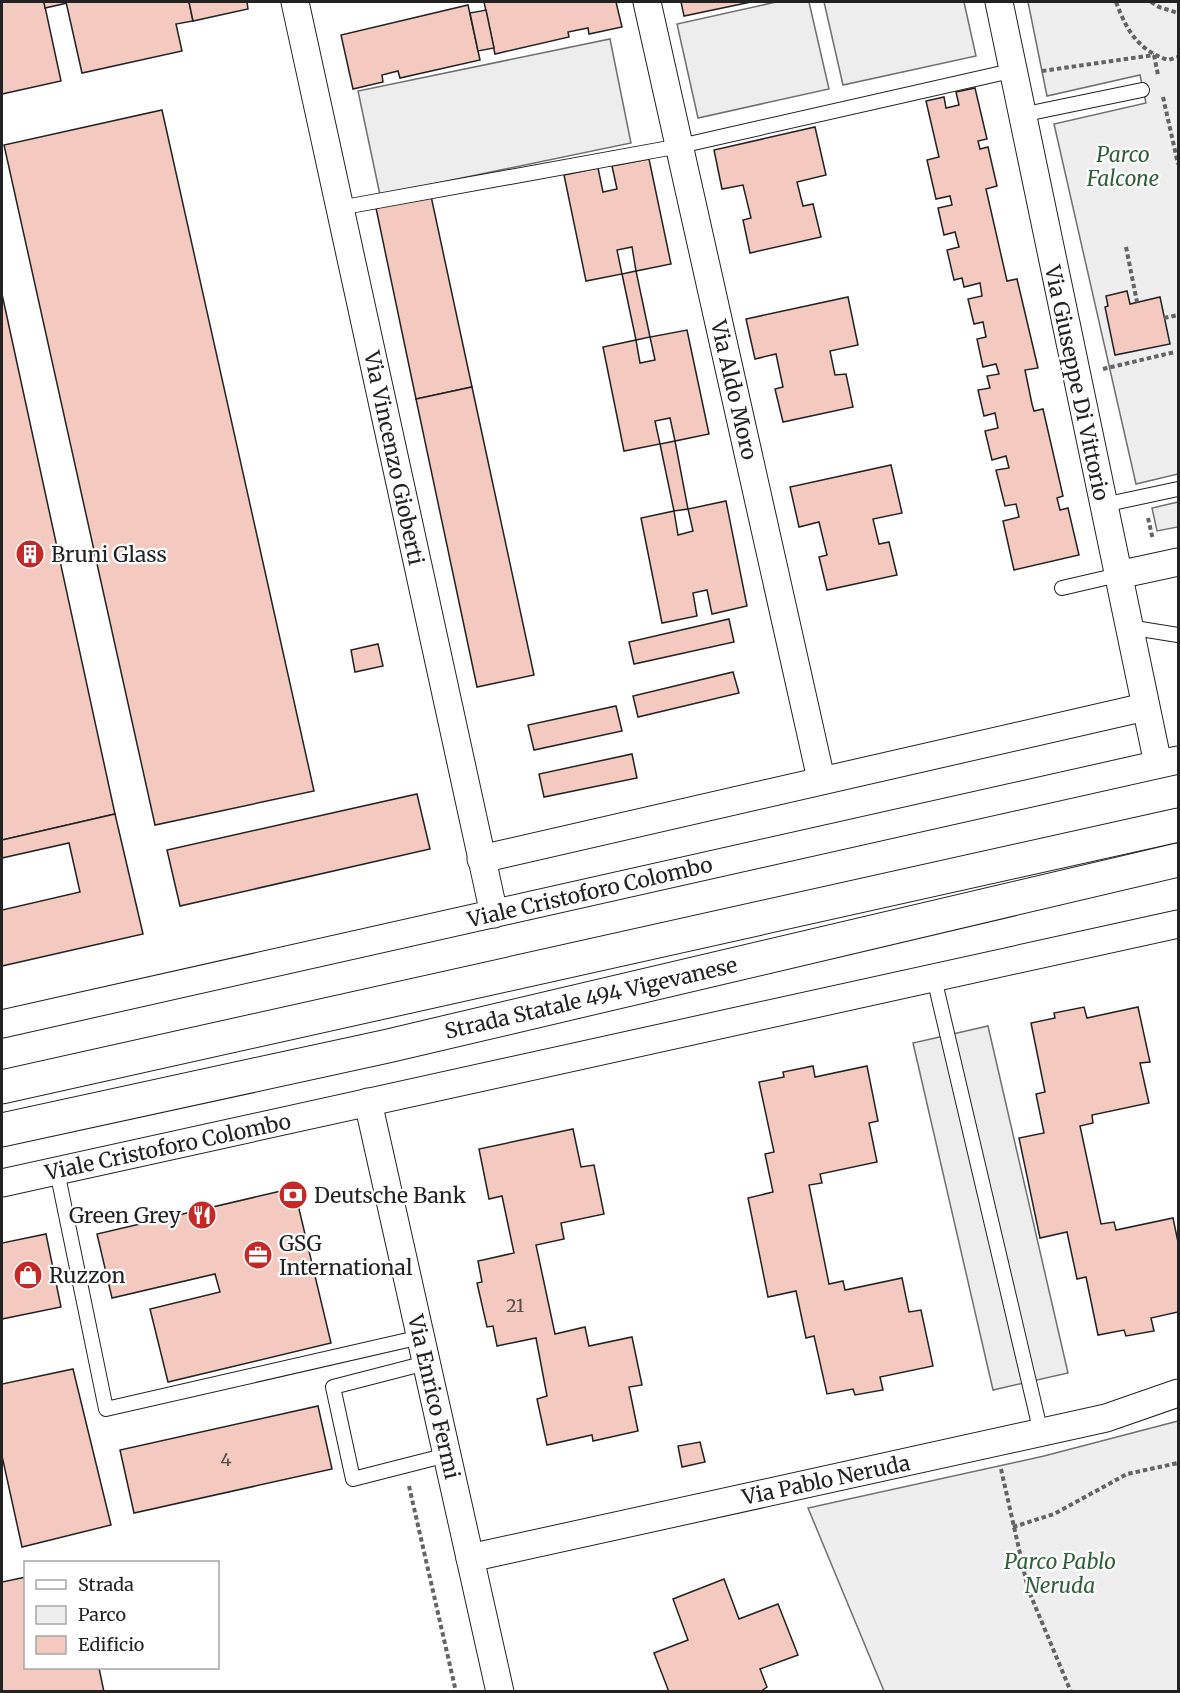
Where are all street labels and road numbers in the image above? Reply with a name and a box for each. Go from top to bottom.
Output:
street label: Via Giuseppe Di Vittorio [1039,262,1115,503]
street label: Via Aldo Moro [705,317,763,462]
street label: Via Vincenzo Gioberti [358,348,430,568]
street label: Viale Cristoforo Colombo [464,851,715,934]
street label: Strada Statale 494 Vigevanese [442,951,740,1045]
street label: Viale Cristoforo Colombo [42,1108,293,1186]
street label: Via Enrico Fermi [402,1311,466,1482]
street label: Via Pablo Neruda [739,1449,912,1511]

